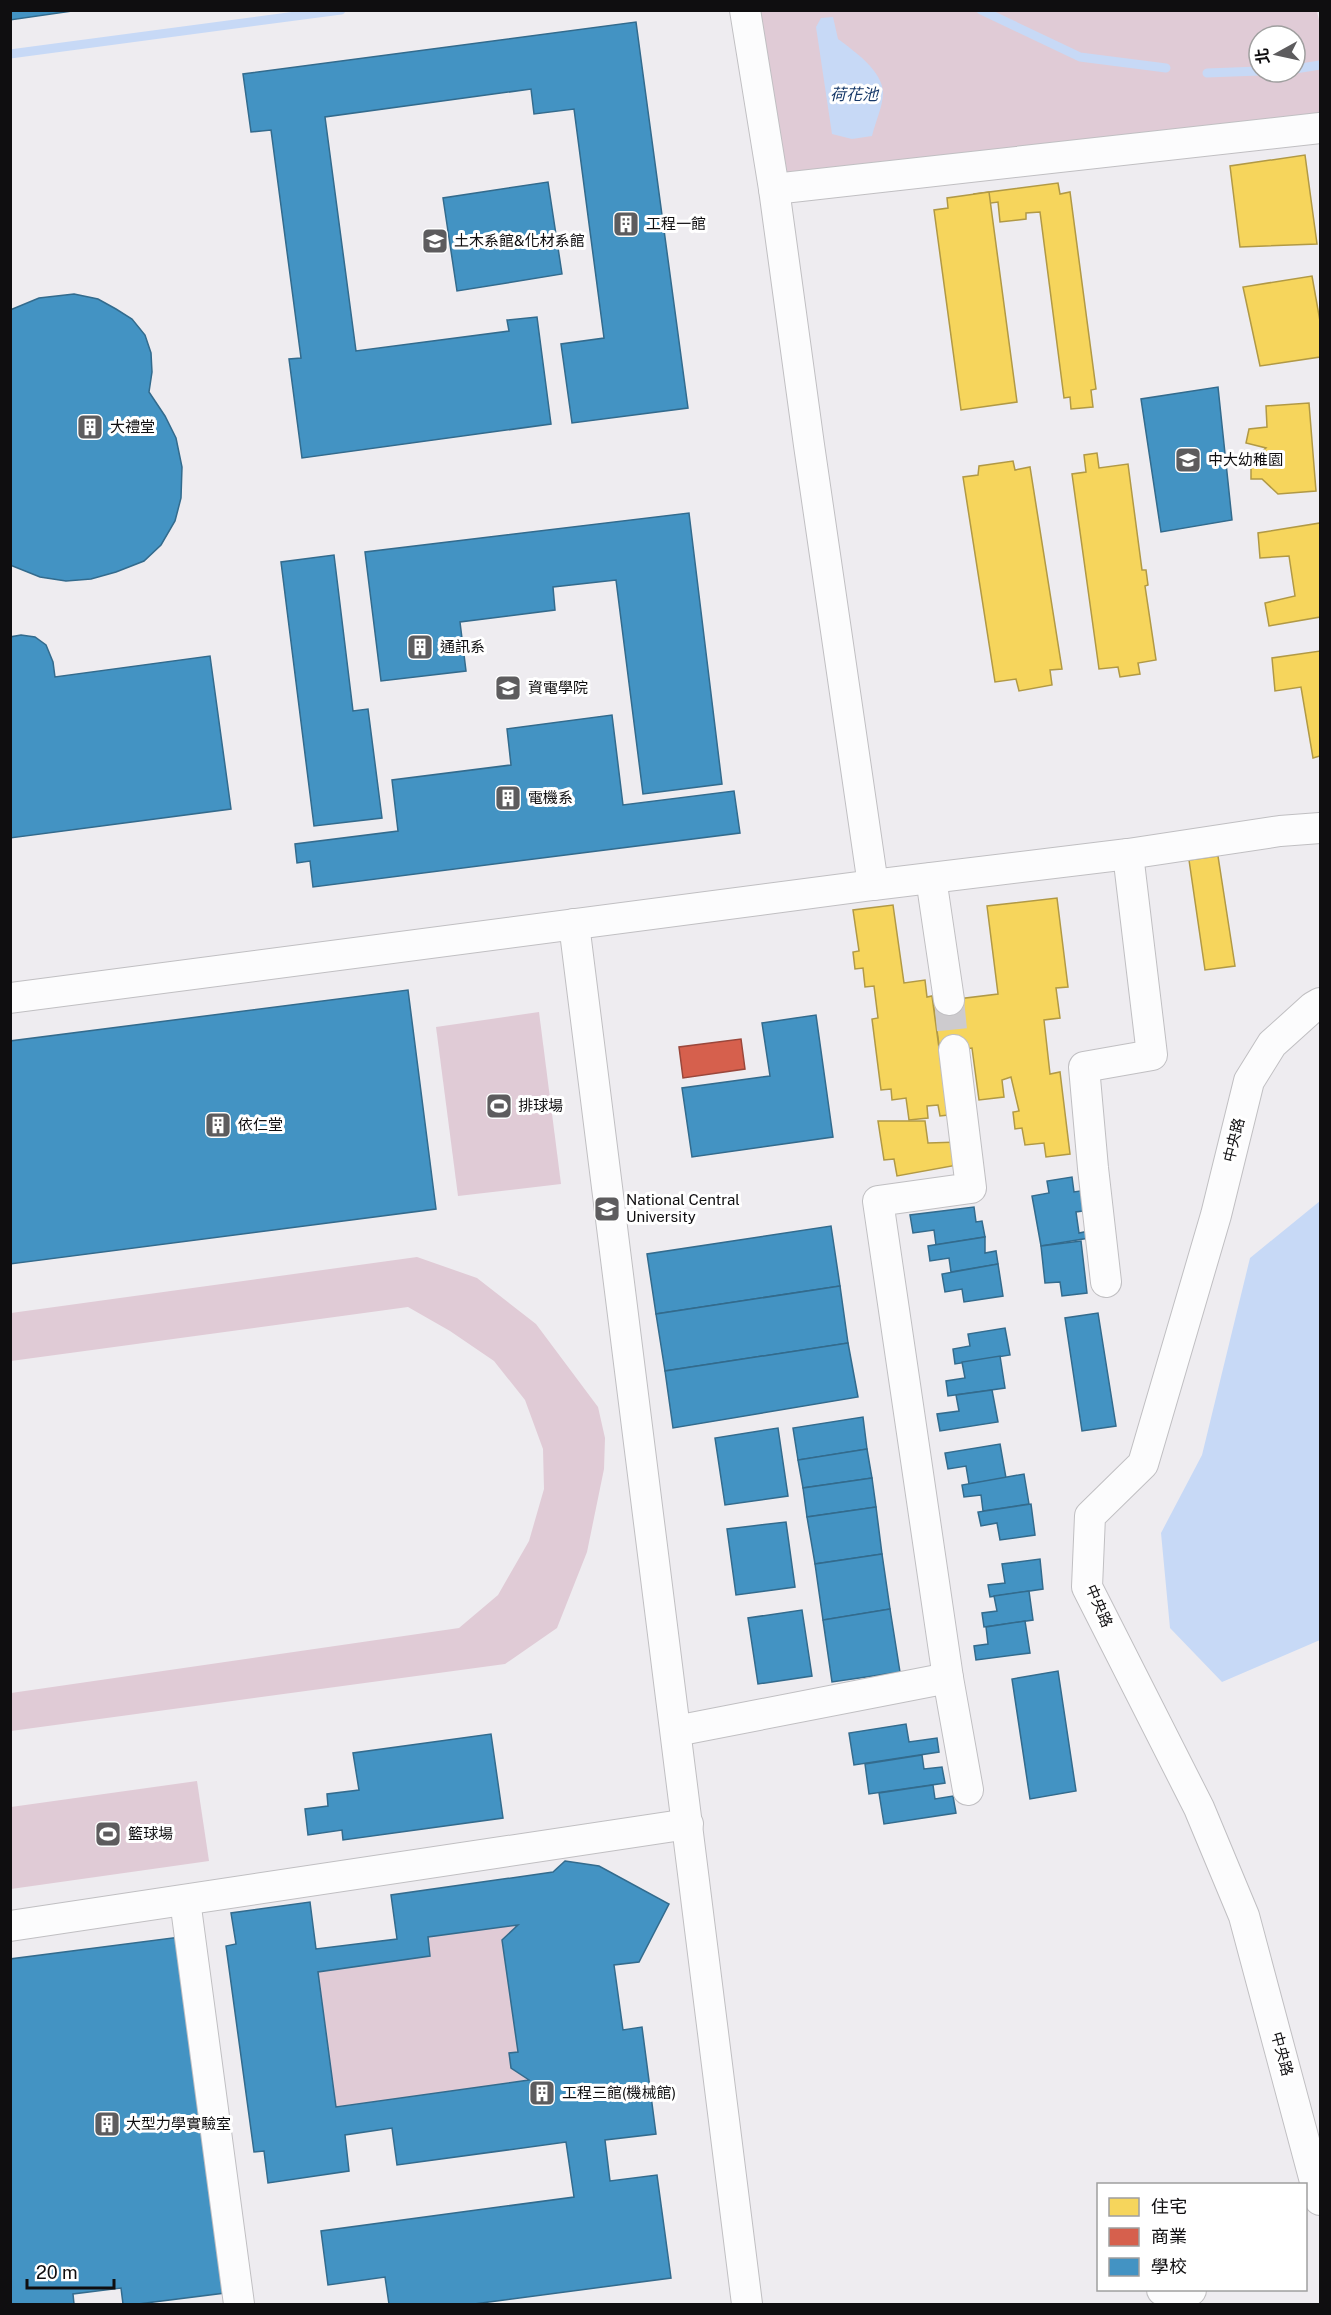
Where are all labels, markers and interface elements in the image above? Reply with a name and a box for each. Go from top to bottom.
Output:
north arrow [1247,24,1307,84]
text: 北 [1252,47,1273,65]
water label: 荷花池 [830,85,880,104]
building icon: 工程一館 [611,209,641,239]
place label: 工程一館 [646,215,706,232]
school or university icon: 土木系館&化材系館 [420,226,450,256]
place label: 土木系館&化材系館 [454,232,585,249]
building icon: 大禮堂 [75,412,105,442]
place label: 大禮堂 [110,418,155,435]
school or university icon: 中大幼稚園 [1173,445,1203,475]
place label: 中大幼稚園 [1208,451,1283,468]
building icon: 通訊系 [405,632,435,662]
place label: 通訊系 [440,638,485,655]
school or university icon: 資電學院 [493,673,523,703]
place label: 資電學院 [528,679,588,696]
building icon: 電機系 [493,783,523,813]
place label: 電機系 [528,789,573,806]
sports icon: 排球場 [484,1091,514,1121]
place label: 排球場 [518,1097,563,1114]
building icon: 依仁堂 [203,1110,233,1140]
place label: 依仁堂 [238,1116,283,1133]
street label: 中央路 [1220,1116,1247,1164]
place label: National Central University [626,1191,740,1225]
school or university icon: National Central University [592,1194,622,1224]
street label: 中央路 [1083,1582,1116,1630]
sports icon: 籃球場 [93,1819,123,1849]
place label: 籃球場 [128,1825,173,1842]
street label: 中央路 [1268,2030,1297,2078]
building icon: 工程三館(機械館) [527,2078,557,2108]
place label: 工程三館(機械館) [562,2084,676,2101]
building icon: 大型力學實驗室 [92,2109,122,2139]
place label: 大型力學實驗室 [126,2115,231,2132]
legend [1097,2183,1307,2291]
text: 住宅 [1151,2196,1187,2217]
text: 商業 [1151,2226,1187,2247]
scale bar [27,2252,114,2290]
text: 學校 [1151,2256,1187,2277]
text: 20 m [36,2262,78,2283]

